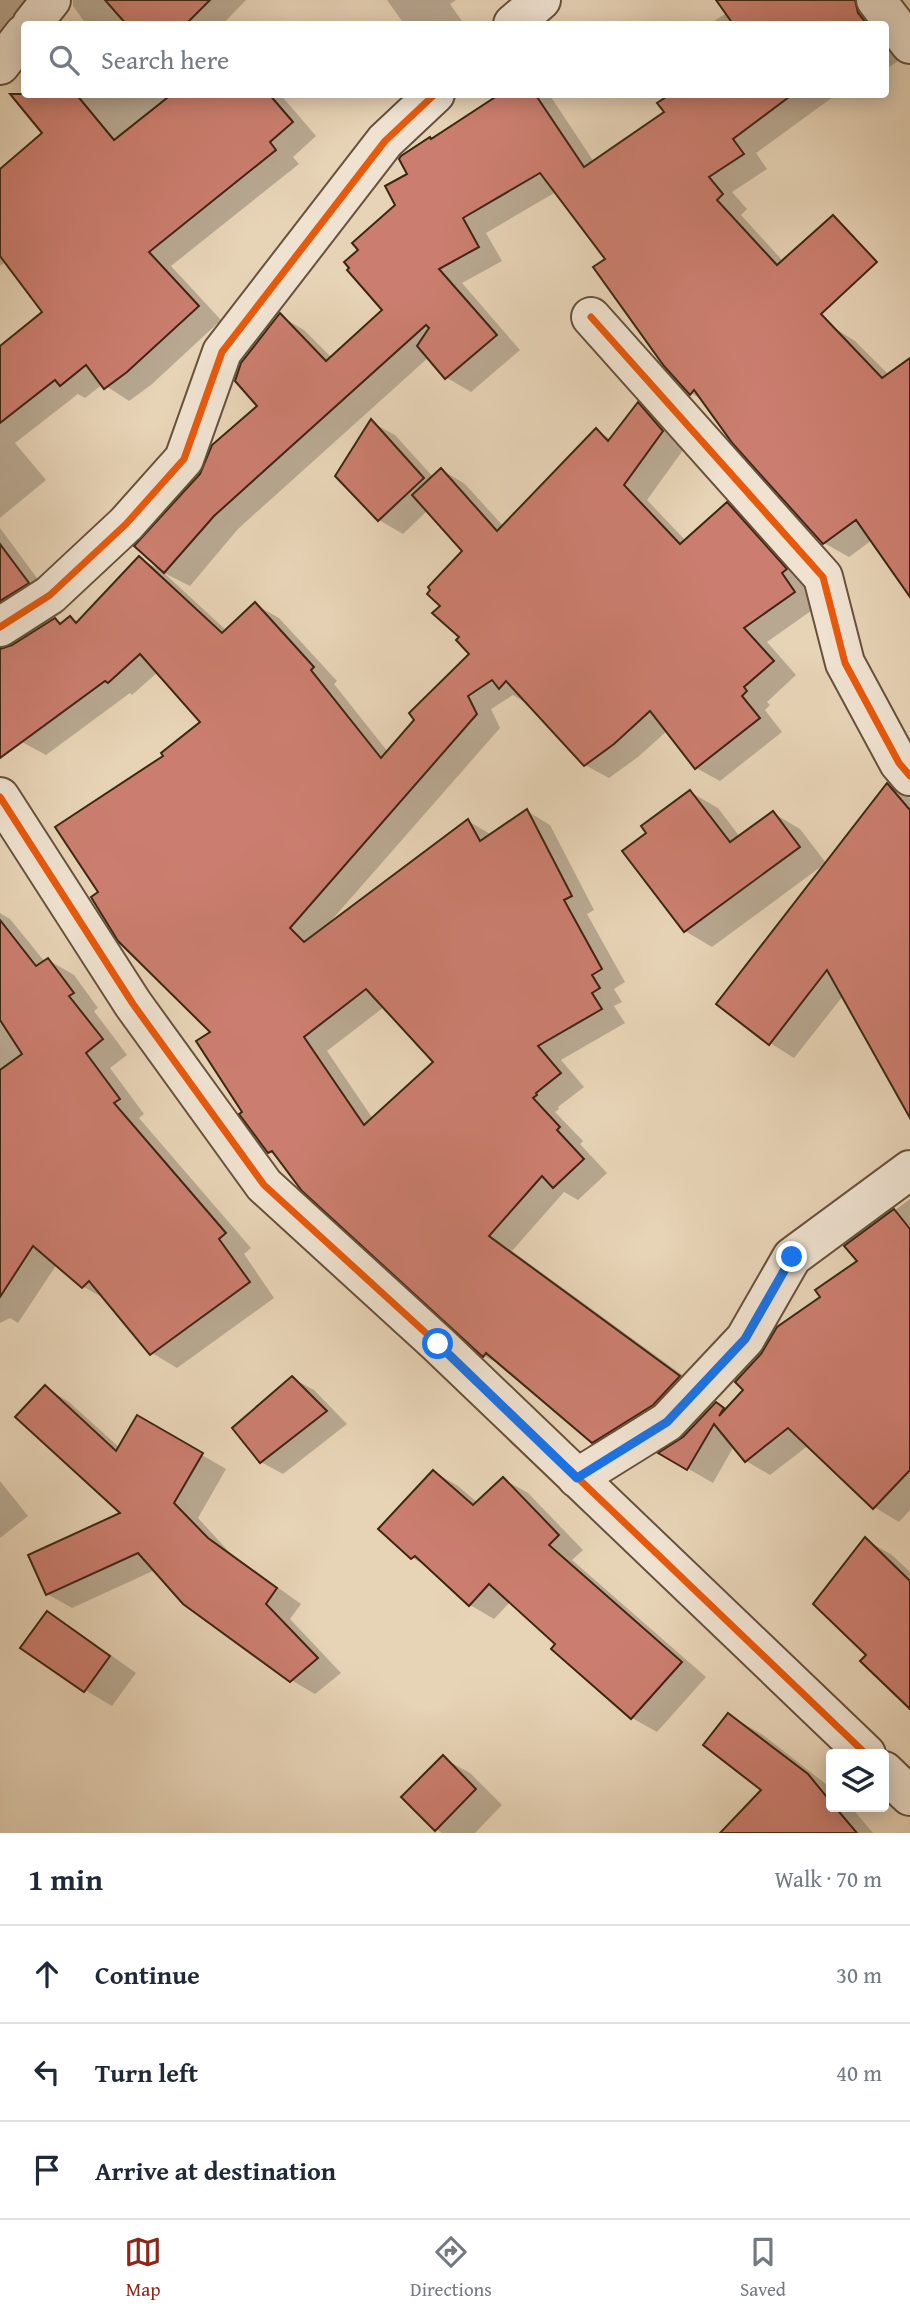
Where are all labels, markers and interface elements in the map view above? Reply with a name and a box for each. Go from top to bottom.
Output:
search box [21,21,889,98]
text: Search here [101,40,229,79]
icon: search [45,41,83,79]
route end [776,1241,807,1272]
route start [422,1328,453,1359]
map controls [826,1749,889,1812]
button: layers [826,1749,889,1812]
text: 1 min [28,1857,103,1901]
text: Walk · 70 m [774,1862,882,1895]
icon: ahead [28,1955,66,1993]
text: Continue [95,1955,200,1994]
text: 30 m [836,1958,882,1991]
icon: left [28,2053,66,2091]
text: Turn left [95,2053,198,2092]
text: 40 m [836,2056,882,2089]
icon: arrive [28,2151,66,2189]
text: Arrive at destination [95,2151,336,2190]
tab: Map [124,2233,162,2303]
tab: Directions [410,2233,492,2303]
tab: Saved [740,2233,786,2303]

